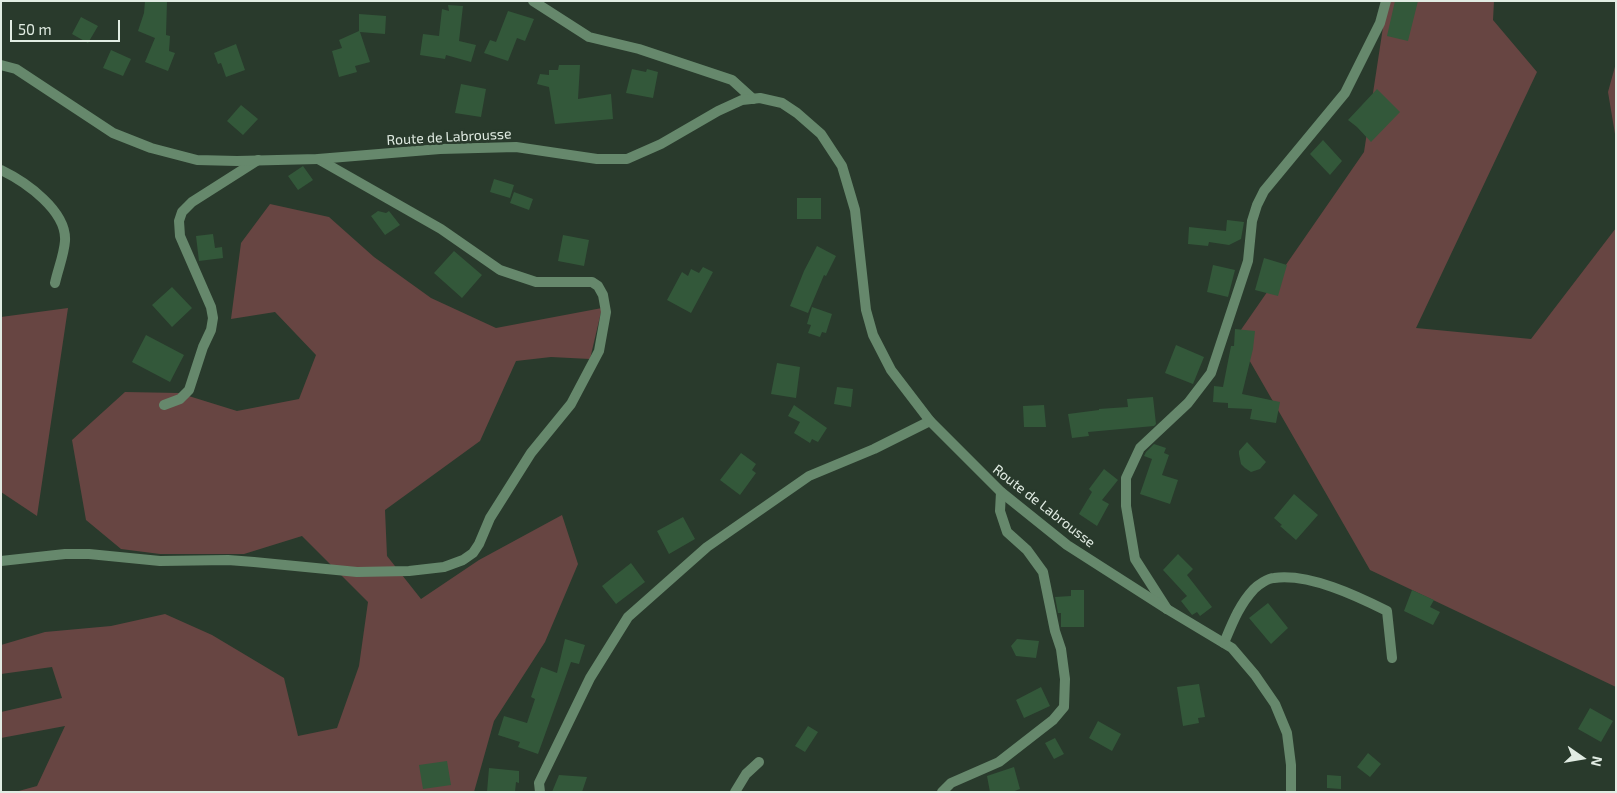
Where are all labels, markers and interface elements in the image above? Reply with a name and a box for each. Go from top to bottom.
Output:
scale bar [12,10,122,42]
text: 50 m [18,20,52,38]
street label: Route de Labrousse [386,125,512,149]
street label: Route de Labrousse [990,461,1098,551]
north arrow [1557,733,1607,783]
text: N [1588,755,1607,768]

